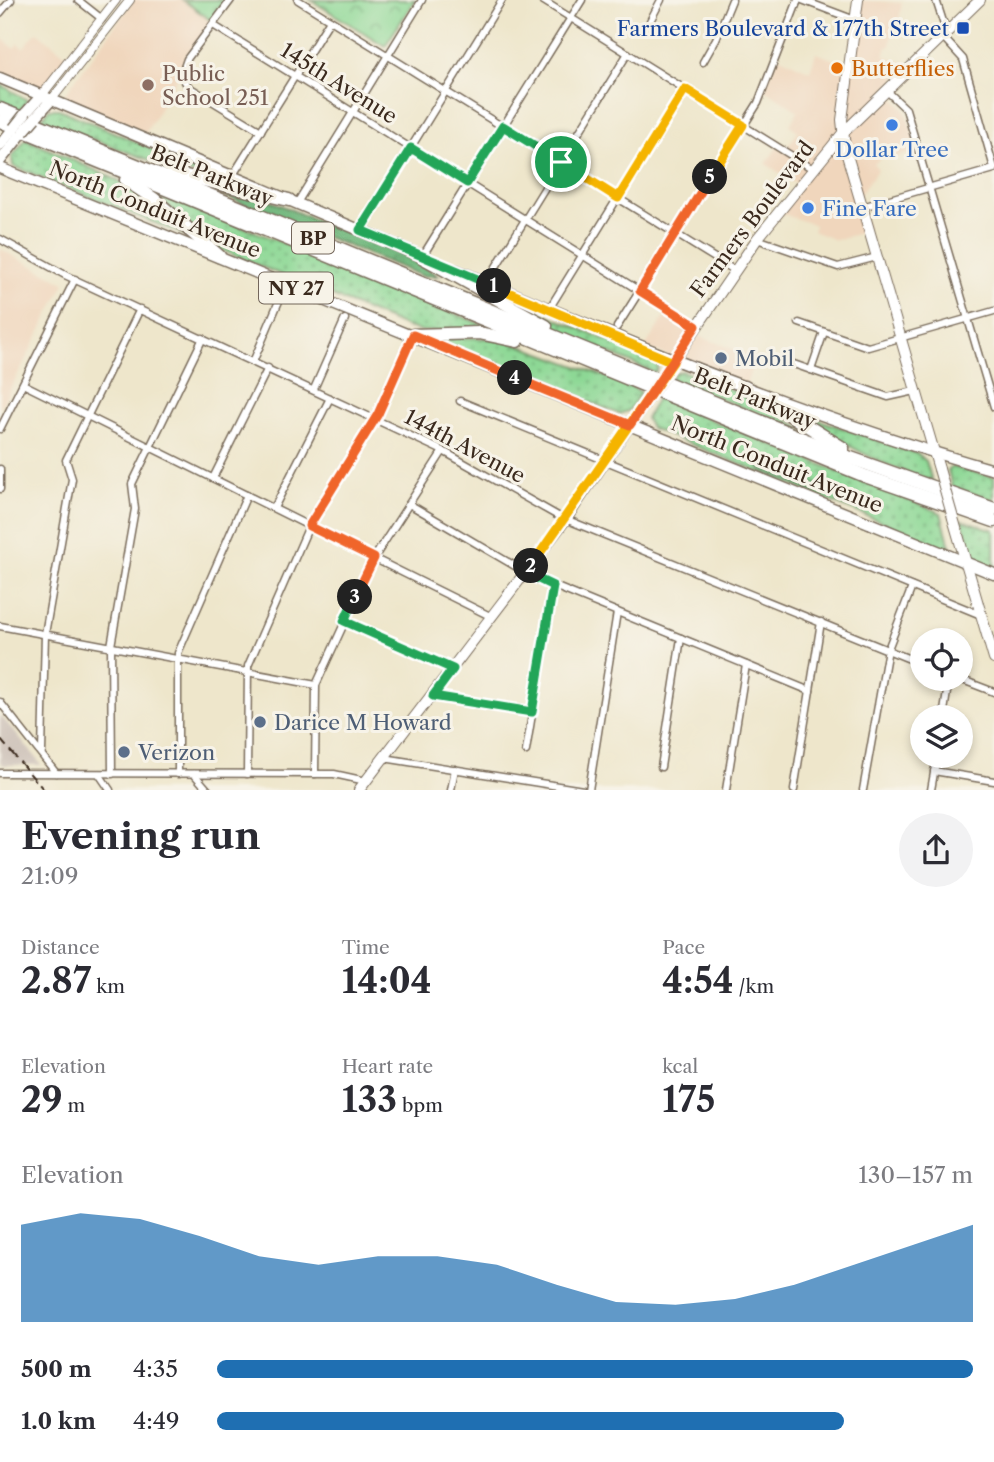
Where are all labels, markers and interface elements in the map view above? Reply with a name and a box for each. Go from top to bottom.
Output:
place label: Farmers Boulevard & 177th Street [617,16,950,41]
marker: Farmers Boulevard & 177th Street [955,20,971,36]
street label: 145th Avenue [276,37,402,129]
place label: Butterflies [851,56,955,81]
marker: Butterflies [829,60,845,76]
place label: Public School 251 [162,61,269,110]
marker: Public School 251 [140,77,156,93]
marker: Dollar Tree [884,117,900,133]
pin [531,132,591,192]
street label: Farmers Boulevard [685,136,819,302]
place label: Dollar Tree [835,137,949,162]
street label: Belt Parkway [147,139,277,211]
icon: arrive [542,143,580,181]
street label: North Conduit Avenue [46,155,264,263]
pin: 5 [692,160,728,194]
text: 5 [704,165,715,188]
place label: Fine Fare [822,196,917,221]
marker: Fine Fare [800,200,816,216]
road number: BP [292,222,334,254]
pin: 1 [476,268,512,304]
road number: NY 27 [259,272,333,304]
text: 1 [489,274,498,297]
place label: Mobil [735,346,794,371]
marker: Mobil [713,350,729,366]
pin: 4 [498,360,532,396]
street label: Belt Parkway [690,362,820,434]
text: 4 [509,366,520,389]
street label: 144th Avenue [400,404,530,488]
street label: North Conduit Avenue [668,410,886,518]
pin: 2 [514,548,548,584]
text: 2 [525,554,536,577]
pin: 3 [338,580,372,614]
text: 3 [349,585,360,608]
map controls [910,628,973,768]
button: locate [910,628,973,691]
button: layers [910,705,973,768]
place label: Darice M Howard [274,710,452,735]
marker: Darice M Howard [252,714,268,730]
place label: Verizon [137,740,215,765]
marker: Verizon [116,744,132,760]
text: Evening run [21,812,261,859]
button: share [899,813,973,887]
text: 21:09 [21,862,78,890]
text: Distance [21,936,100,959]
text: Time [342,936,390,959]
text: Pace [662,936,705,959]
text: 2.87 [21,959,91,1002]
text: 14:04 [342,959,432,1002]
text: 4:54 [662,959,734,1002]
text: km [91,975,125,998]
text: /km [734,975,774,998]
text: Elevation [21,1055,106,1078]
text: Heart rate [342,1055,433,1078]
text: kcal [662,1055,698,1078]
text: 29 [21,1078,63,1121]
text: 133 [342,1078,397,1121]
text: 175 [662,1078,715,1121]
text: m [63,1094,85,1117]
text: bpm [397,1094,443,1117]
text: Elevation [21,1161,124,1189]
text: 130–157 m [858,1161,973,1189]
text: 500 m [21,1355,92,1383]
text: 4:35 [133,1355,178,1383]
text: 1.0 km [21,1407,96,1435]
text: 4:49 [133,1407,180,1435]

